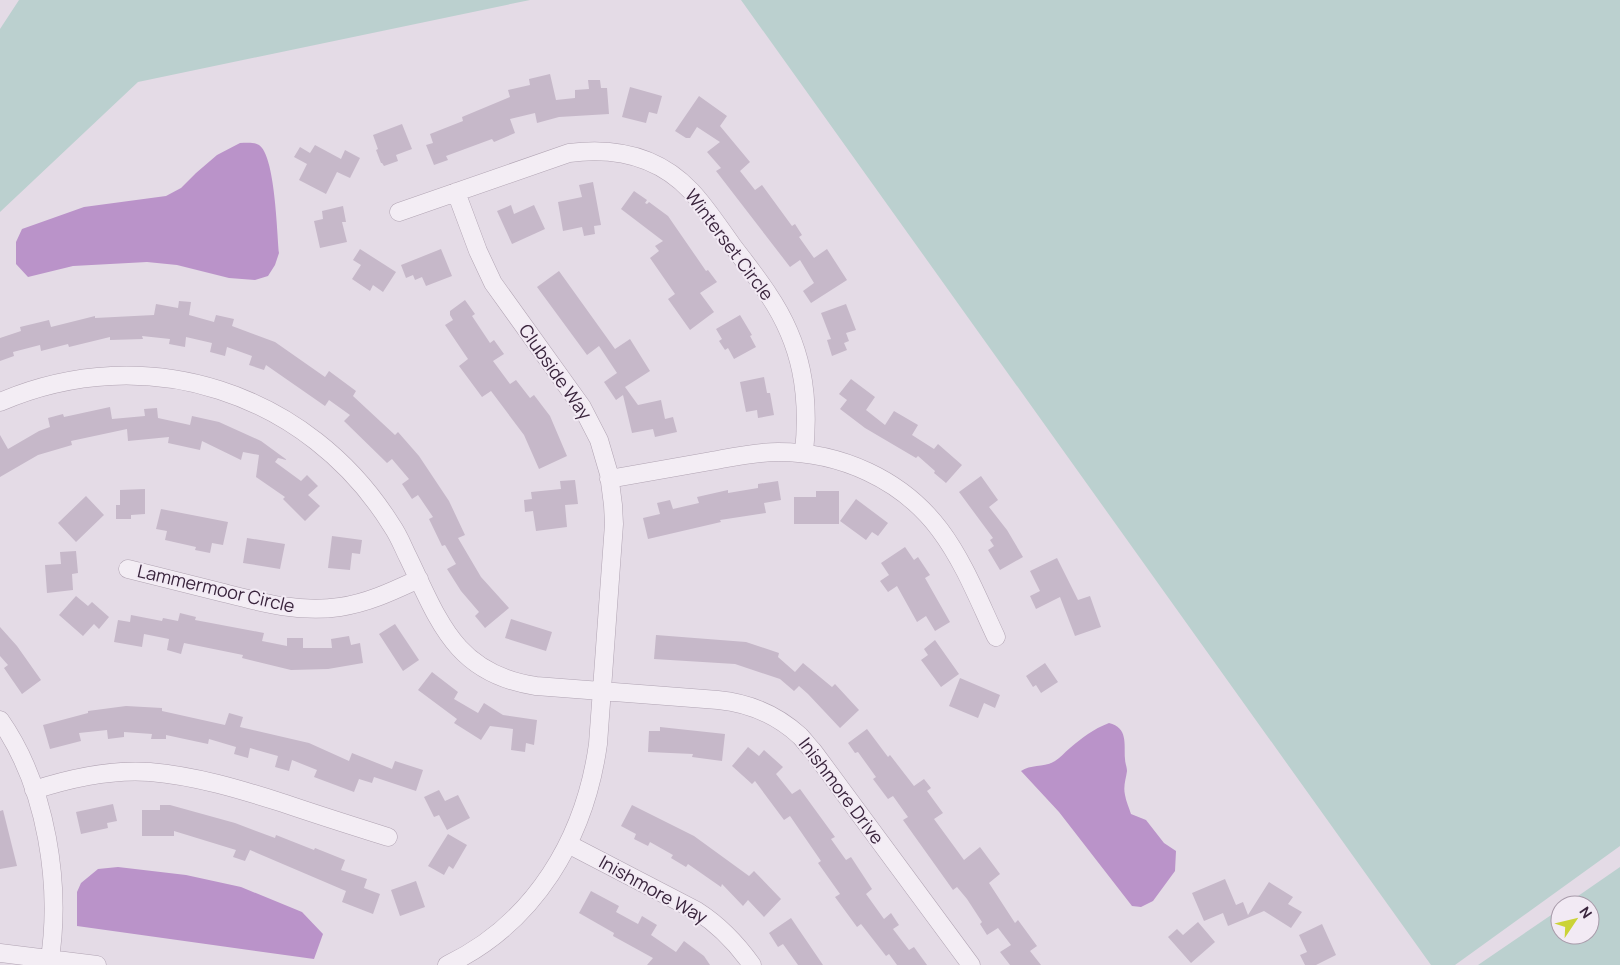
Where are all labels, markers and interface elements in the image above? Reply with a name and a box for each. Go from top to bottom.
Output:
street label: Winterset Circle [680,184,780,305]
street label: Clubside Way [514,319,598,424]
street label: Lammermoor Circle [135,558,297,618]
street label: Inishmore Drive [794,732,890,849]
street label: Inishmore Way [595,849,712,929]
north arrow [1550,895,1600,945]
text: N [1575,903,1597,922]

